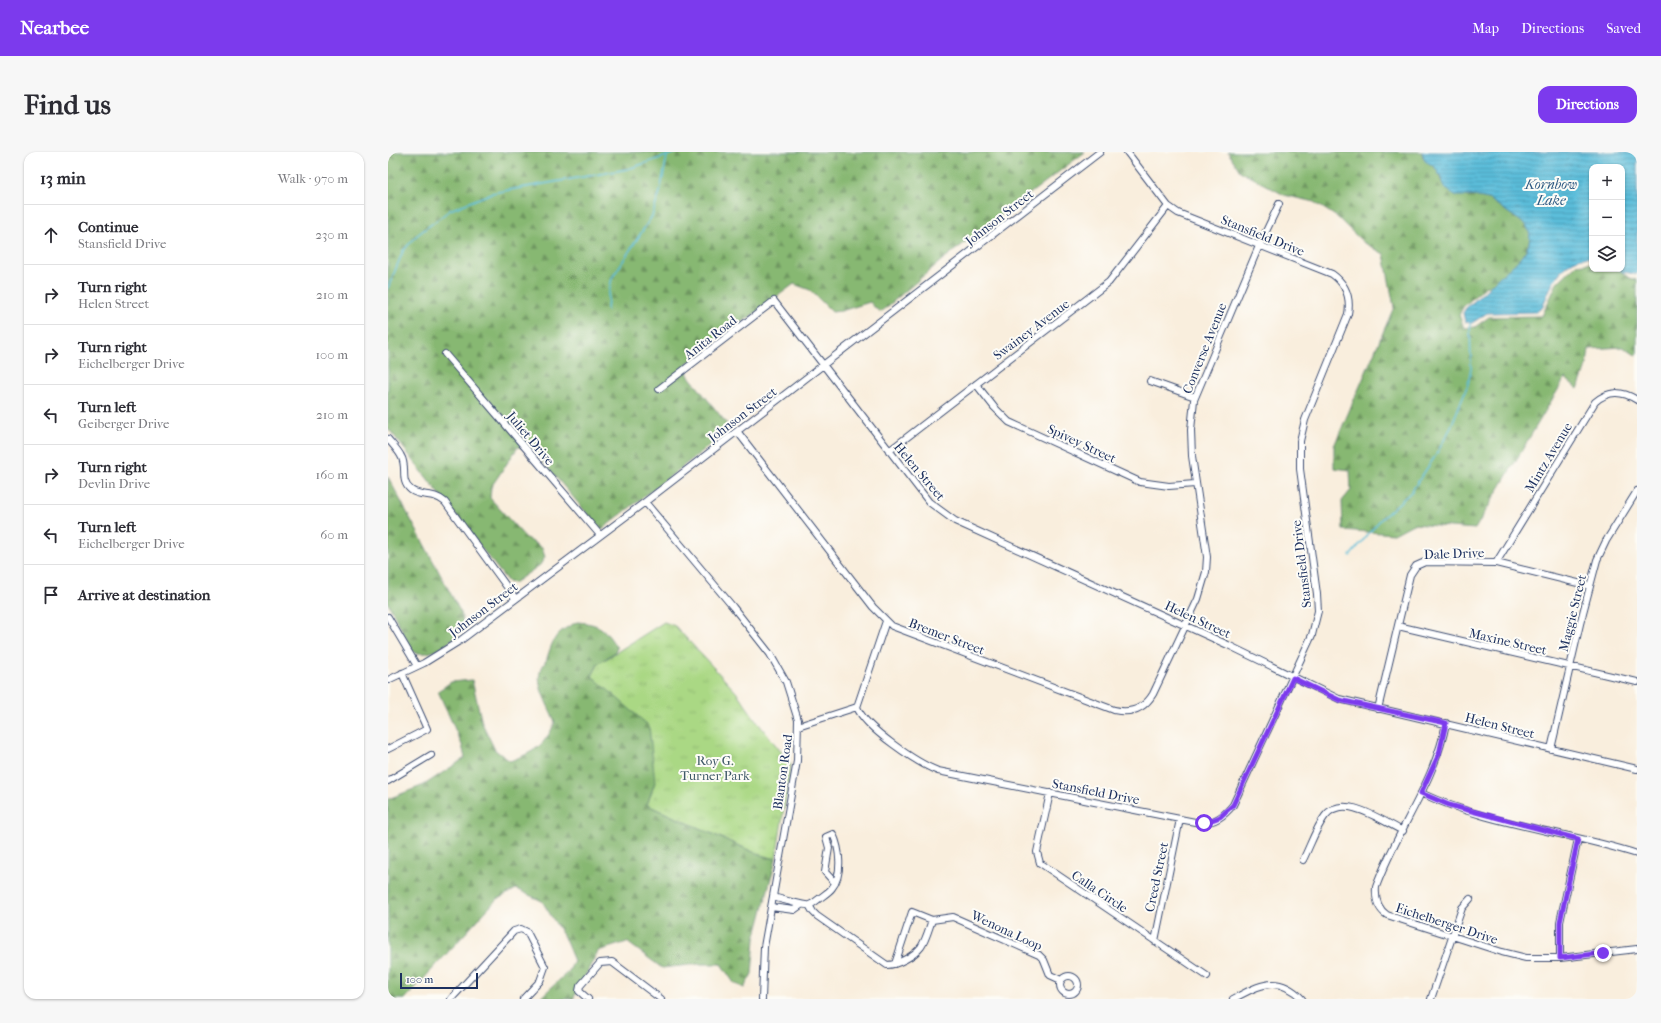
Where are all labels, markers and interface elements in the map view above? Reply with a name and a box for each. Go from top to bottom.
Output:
text: Nearbee [20,17,89,39]
text: Map [1472,20,1499,37]
text: Directions [1521,20,1584,37]
text: Saved [1606,20,1641,37]
button: Directions [1538,86,1637,123]
text: Find us [24,88,111,121]
map controls [1589,164,1625,272]
button: + [1589,164,1625,200]
text: 13 min [40,168,86,188]
text: Walk · 970 m [278,171,348,186]
water label: Kornbow Lake [1524,176,1577,209]
street label: Johnson Street [962,186,1036,249]
button: − [1589,200,1625,236]
street label: Stansfield Drive [1219,212,1307,259]
text: Continue [78,218,138,236]
icon: ahead [40,224,62,246]
text: 230 m [315,227,348,242]
text: Stansfield Drive [78,236,166,251]
button: layers [1589,236,1625,272]
text: Turn right [78,278,147,296]
icon: right [40,284,62,306]
text: 210 m [316,287,348,302]
text: Helen Street [78,296,149,311]
street label: Swainey Avenue [990,296,1073,363]
street label: Converse Avenue [1179,300,1230,396]
street label: Anita Road [680,312,740,363]
text: Turn right [78,338,147,356]
icon: right [40,344,62,366]
text: 100 m [315,347,348,362]
text: Eichelberger Drive [78,356,185,371]
street label: Johnson Street [704,384,780,446]
text: Turn left [78,398,136,416]
icon: left [40,404,62,426]
text: 210 m [316,407,348,422]
street label: Juliet Drive [503,408,558,468]
text: Geiberger Drive [78,416,170,431]
street label: Mintz Avenue [1522,419,1575,495]
street label: Spivey Street [1045,421,1119,466]
street label: Helen Street [891,439,948,504]
text: Turn right [78,458,147,476]
icon: right [40,464,62,486]
text: 160 m [316,467,348,482]
text: Devlin Drive [78,476,150,491]
text: Turn left [78,518,136,536]
street label: Stansfield Drive [1289,519,1314,609]
icon: left [40,524,62,546]
text: 60 m [320,527,348,542]
text: Eichelberger Drive [78,536,185,551]
street label: Dale Drive [1424,545,1485,562]
street label: Maggie Street [1556,573,1589,653]
street label: Johnson Street [445,579,521,641]
icon: arrive [40,584,62,606]
text: Arrive at destination [78,586,210,604]
street label: Helen Street [1162,598,1233,641]
street label: Bremer Street [907,615,987,658]
street label: Maxine Street [1467,625,1549,658]
street label: Helen Street [1464,710,1537,741]
street label: Blanton Road [770,733,795,811]
park label: Roy G. Turner Park [680,753,750,783]
street label: Stansfield Drive [1051,776,1141,807]
route start [1195,814,1213,832]
street label: Creed Street [1142,840,1171,913]
street label: Calla Circle [1069,867,1131,916]
street label: Eichelberger Drive [1394,900,1500,947]
street label: Wenona Loop [968,907,1045,953]
route end [1594,944,1612,962]
scale bar [400,971,478,990]
text: 100 m [406,973,434,986]

